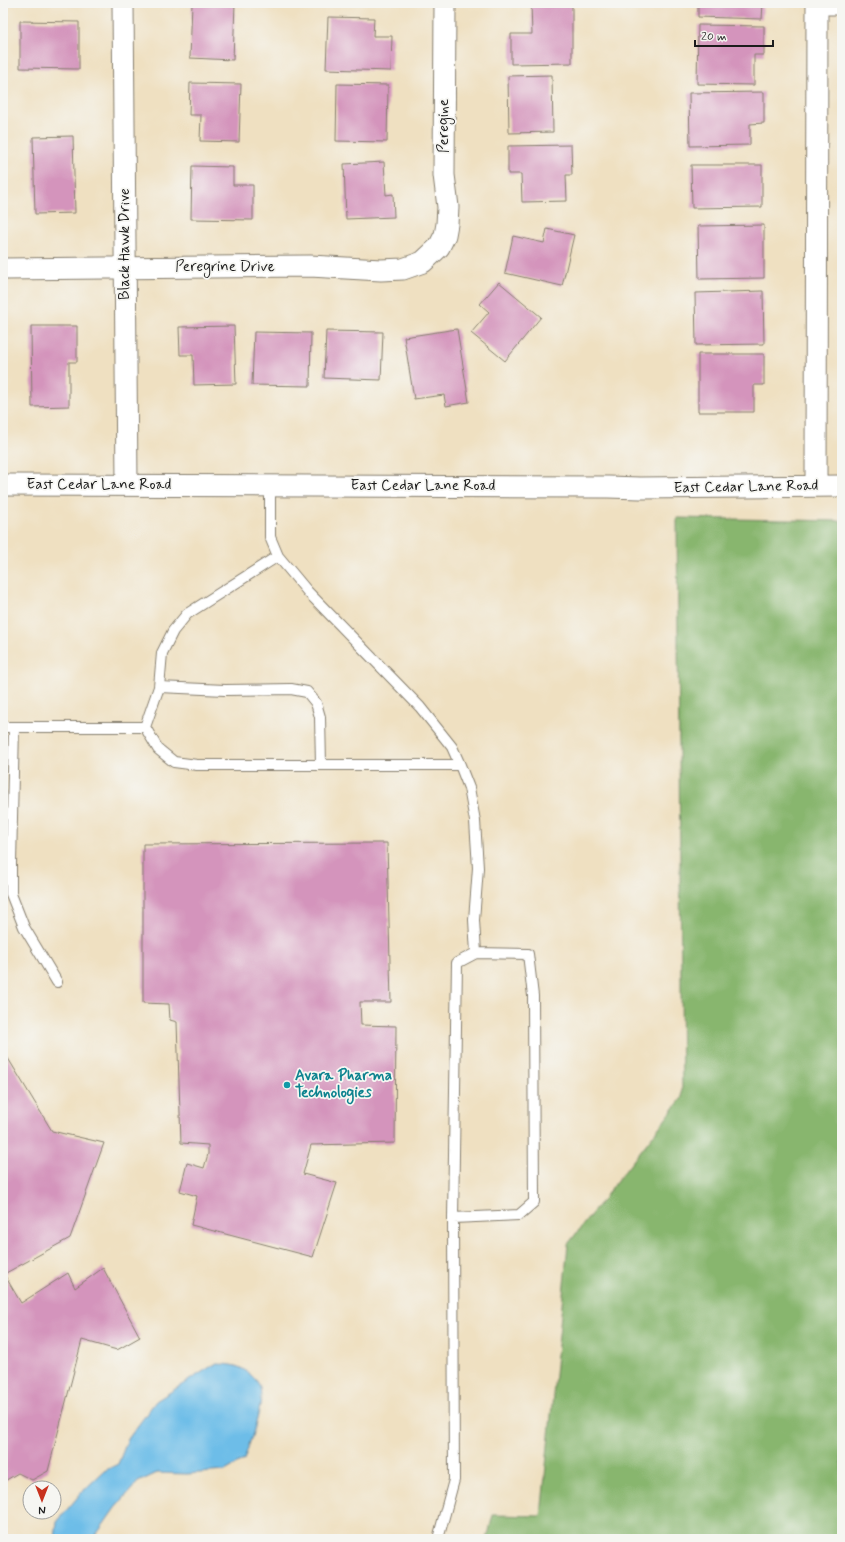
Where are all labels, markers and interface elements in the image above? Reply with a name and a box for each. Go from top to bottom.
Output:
scale bar [695,22,773,48]
text: 20 m [701,29,727,45]
street label: Peregine [434,99,455,153]
street label: Black Hawk Drive [115,188,135,300]
street label: Peregrine Drive [175,257,275,278]
street label: East Cedar Lane Road [27,475,172,495]
street label: East Cedar Lane Road [351,476,496,496]
street label: East Cedar Lane Road [673,476,819,498]
place label: Avara Pharma Technologies [295,1066,392,1105]
marker: Avara Pharma Technologies [282,1080,292,1090]
north arrow [22,1480,62,1520]
text: N [38,1502,46,1516]

